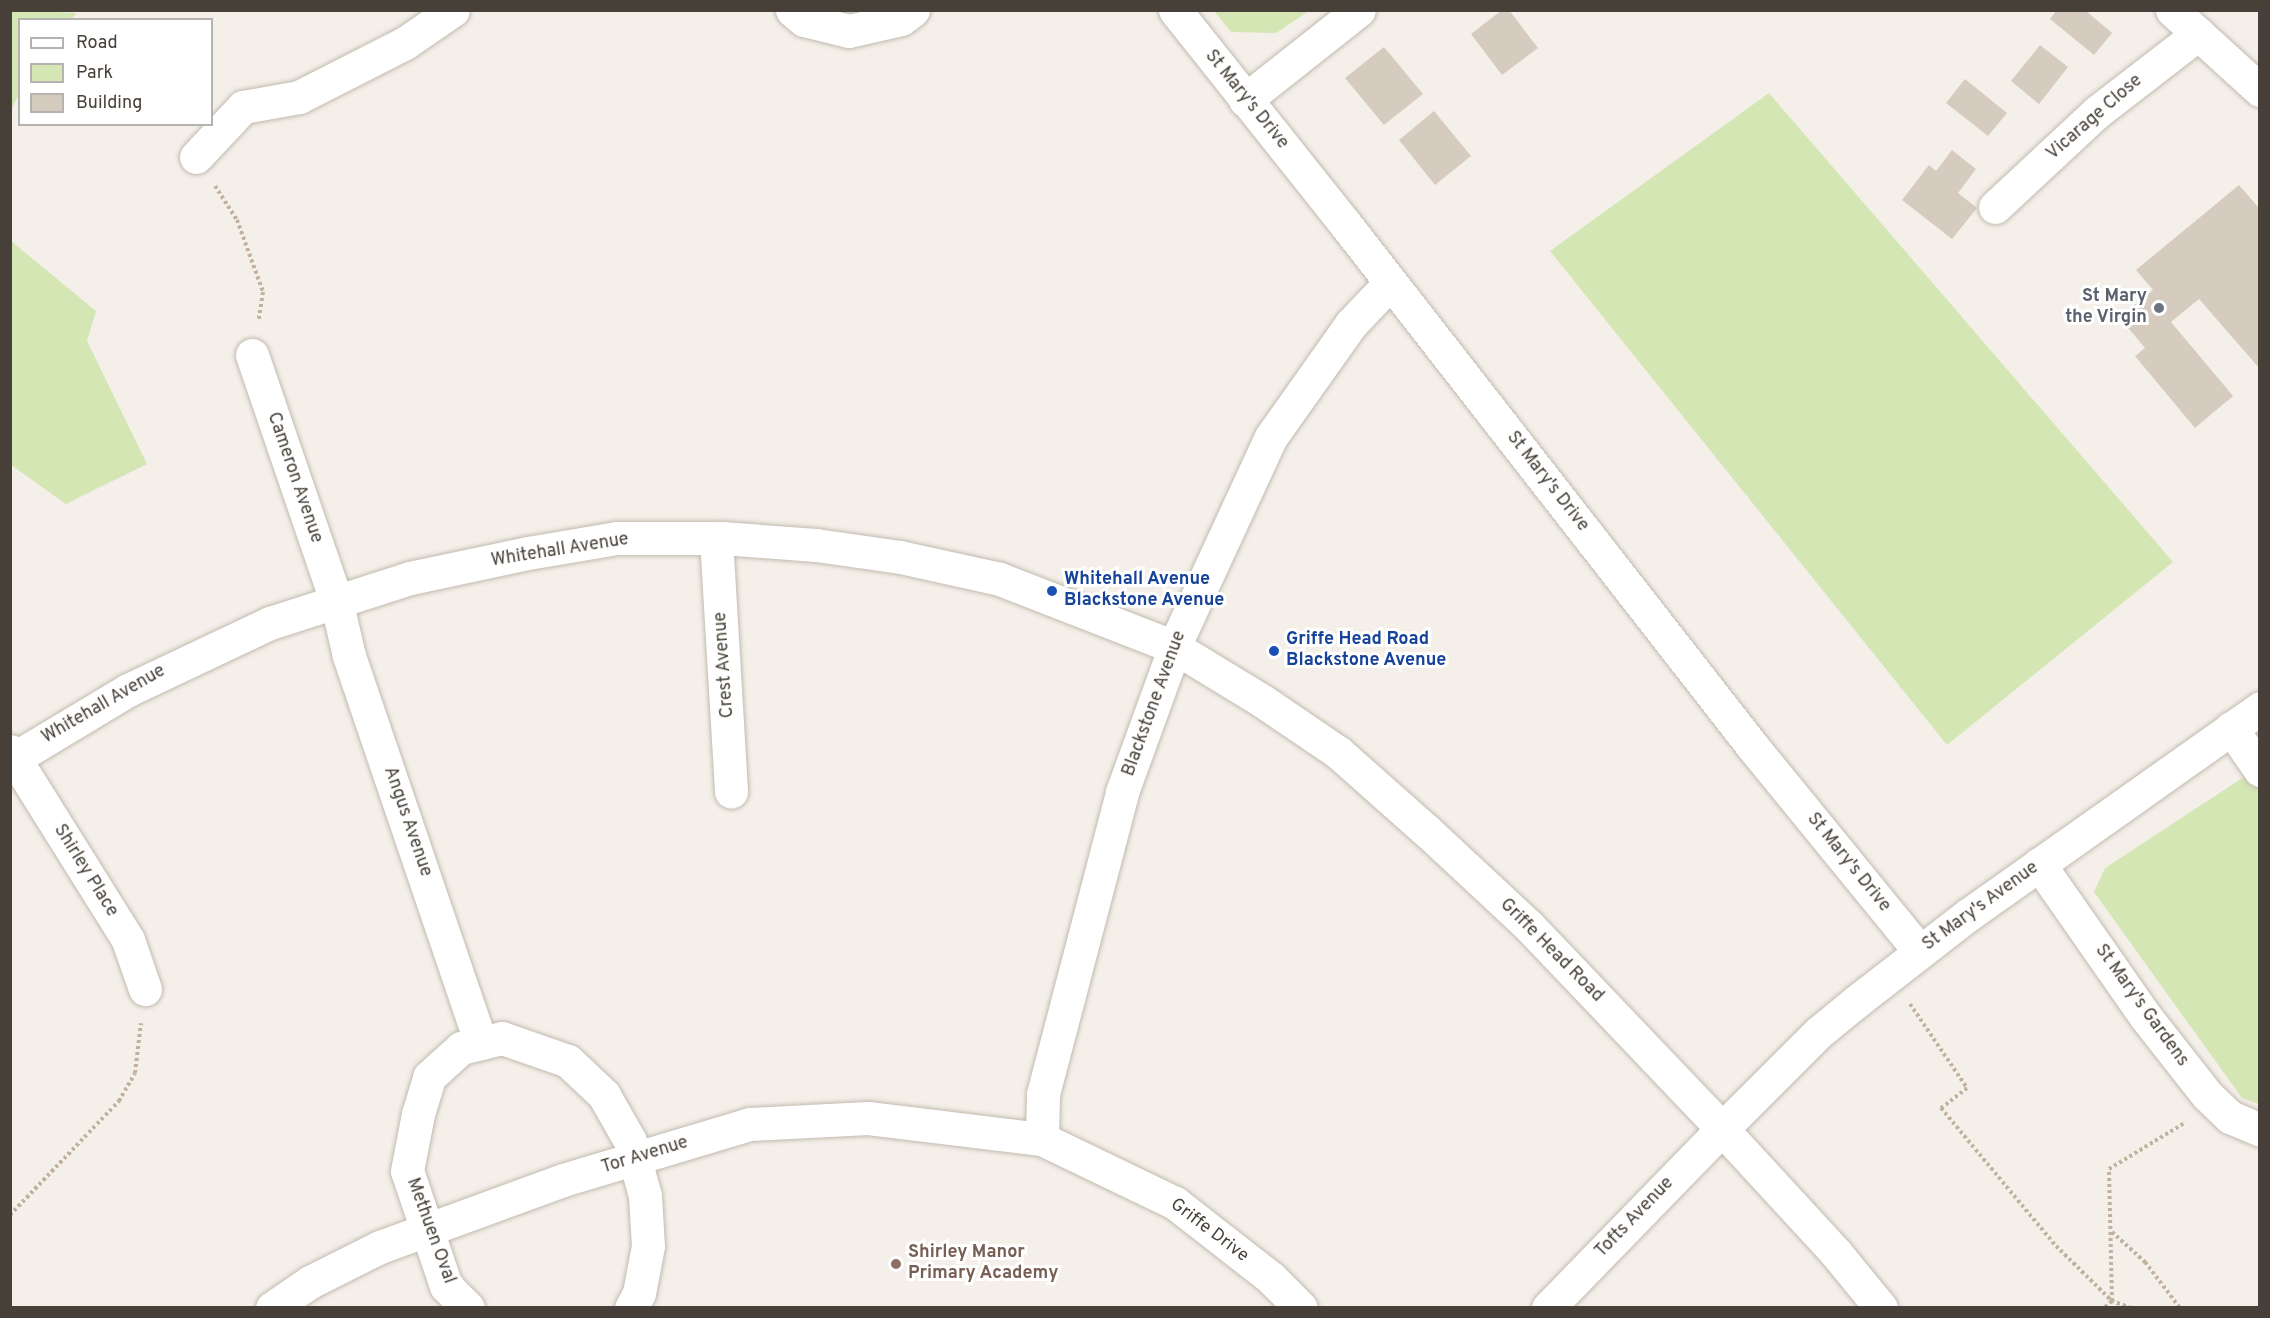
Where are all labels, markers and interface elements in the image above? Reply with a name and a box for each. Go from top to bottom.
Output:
legend [18,18,213,126]
text: Road [76,32,118,55]
street label: St Mary's Drive [1199,46,1293,154]
text: Park [76,62,113,85]
street label: Vicarage Close [2043,71,2147,165]
text: Building [76,92,142,115]
place label: St Mary the Virgin [2064,287,2147,330]
marker: St Mary the Virgin [2152,301,2166,315]
street label: Cameron Avenue [261,409,327,547]
street label: St Mary's Drive [1501,428,1593,536]
street label: Whitehall Avenue [489,529,631,573]
place label: Whitehall Avenue Blackstone Avenue [1064,570,1225,612]
marker: Whitehall Avenue Blackstone Avenue [1045,584,1059,598]
street label: Crest Avenue [710,611,740,719]
street label: Blackstone Avenue [1119,628,1191,780]
place label: Griffe Head Road Blackstone Avenue [1286,630,1447,672]
marker: Griffe Head Road Blackstone Avenue [1267,644,1281,658]
street label: Whitehall Avenue [38,661,170,749]
street label: Angus Avenue [378,764,436,880]
street label: St Mary's Drive [1801,809,1895,917]
street label: Shirley Place [48,821,122,921]
street label: St Mary's Avenue [1919,858,2043,956]
street label: Griffe Head Road [1495,895,1607,1007]
street label: St Mary's Gardens [2089,941,2193,1071]
street label: Tor Avenue [599,1132,691,1180]
street label: Tofts Avenue [1591,1173,1679,1263]
street label: Methuen Oval [401,1175,459,1287]
street label: Griffe Drive [1166,1195,1252,1267]
place label: Shirley Manor Primary Academy [908,1243,1059,1286]
marker: Shirley Manor Primary Academy [889,1257,903,1271]

